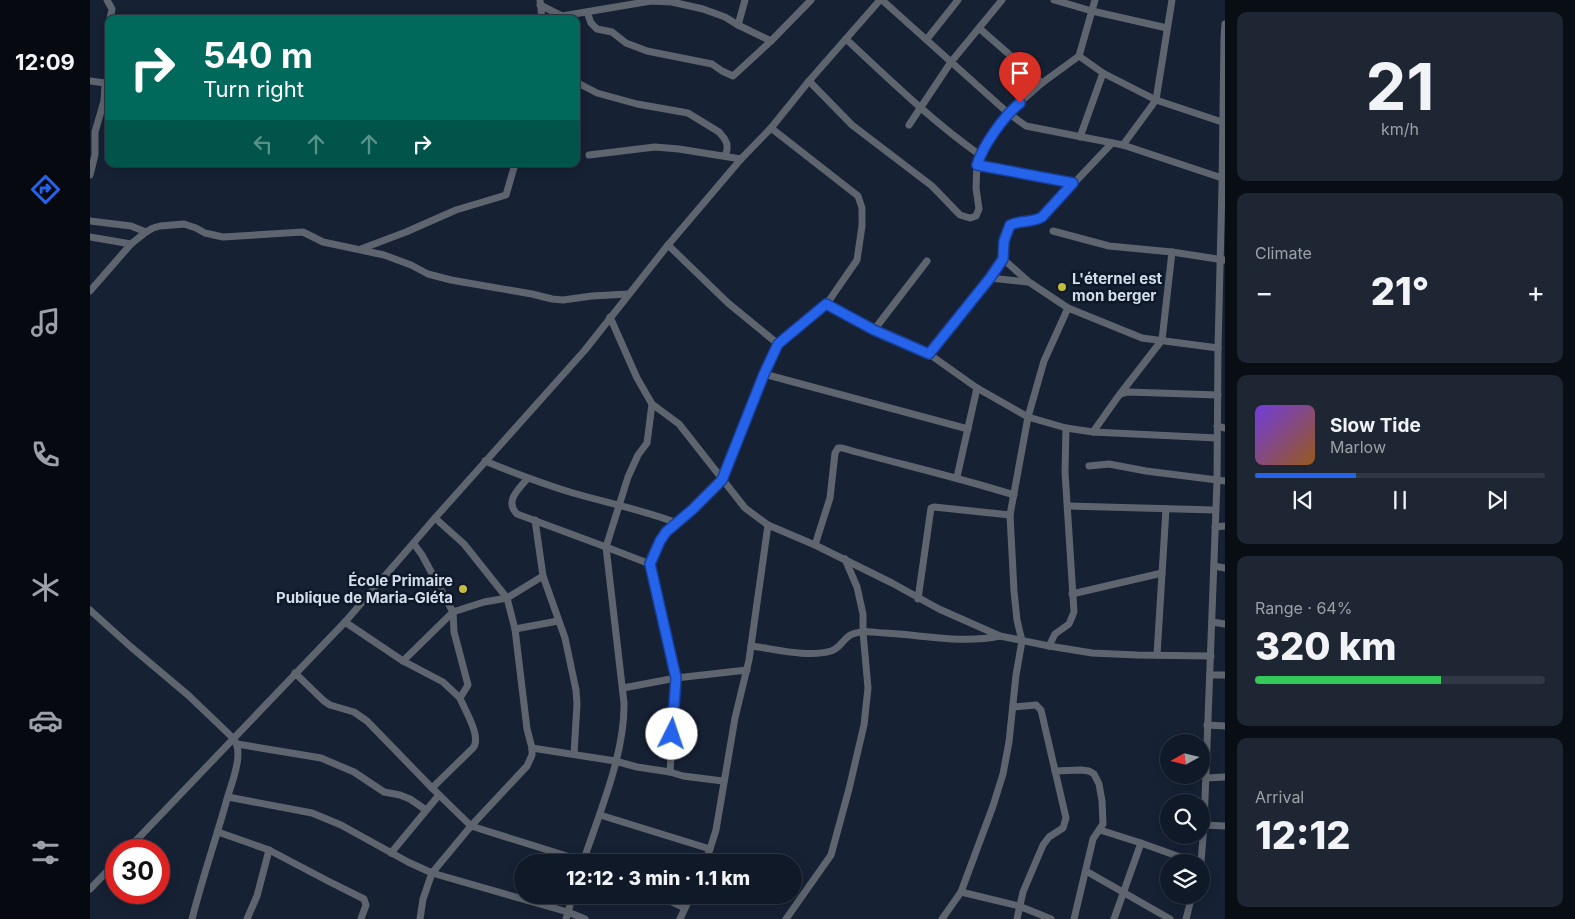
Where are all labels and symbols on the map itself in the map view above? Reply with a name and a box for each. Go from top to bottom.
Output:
pin [999,52,1041,103]
place label: L'éternel est mon berger [1072,269,1163,305]
marker: L'éternel est mon berger [1056,281,1068,293]
place label: École Primaire Publique de Maria-Gléta [276,571,453,607]
marker: École Primaire Publique de Maria-Gléta [457,583,469,595]
position arrow [645,707,697,759]
north arrow [1160,734,1210,784]
speed limit sign: 30 [105,839,170,904]

